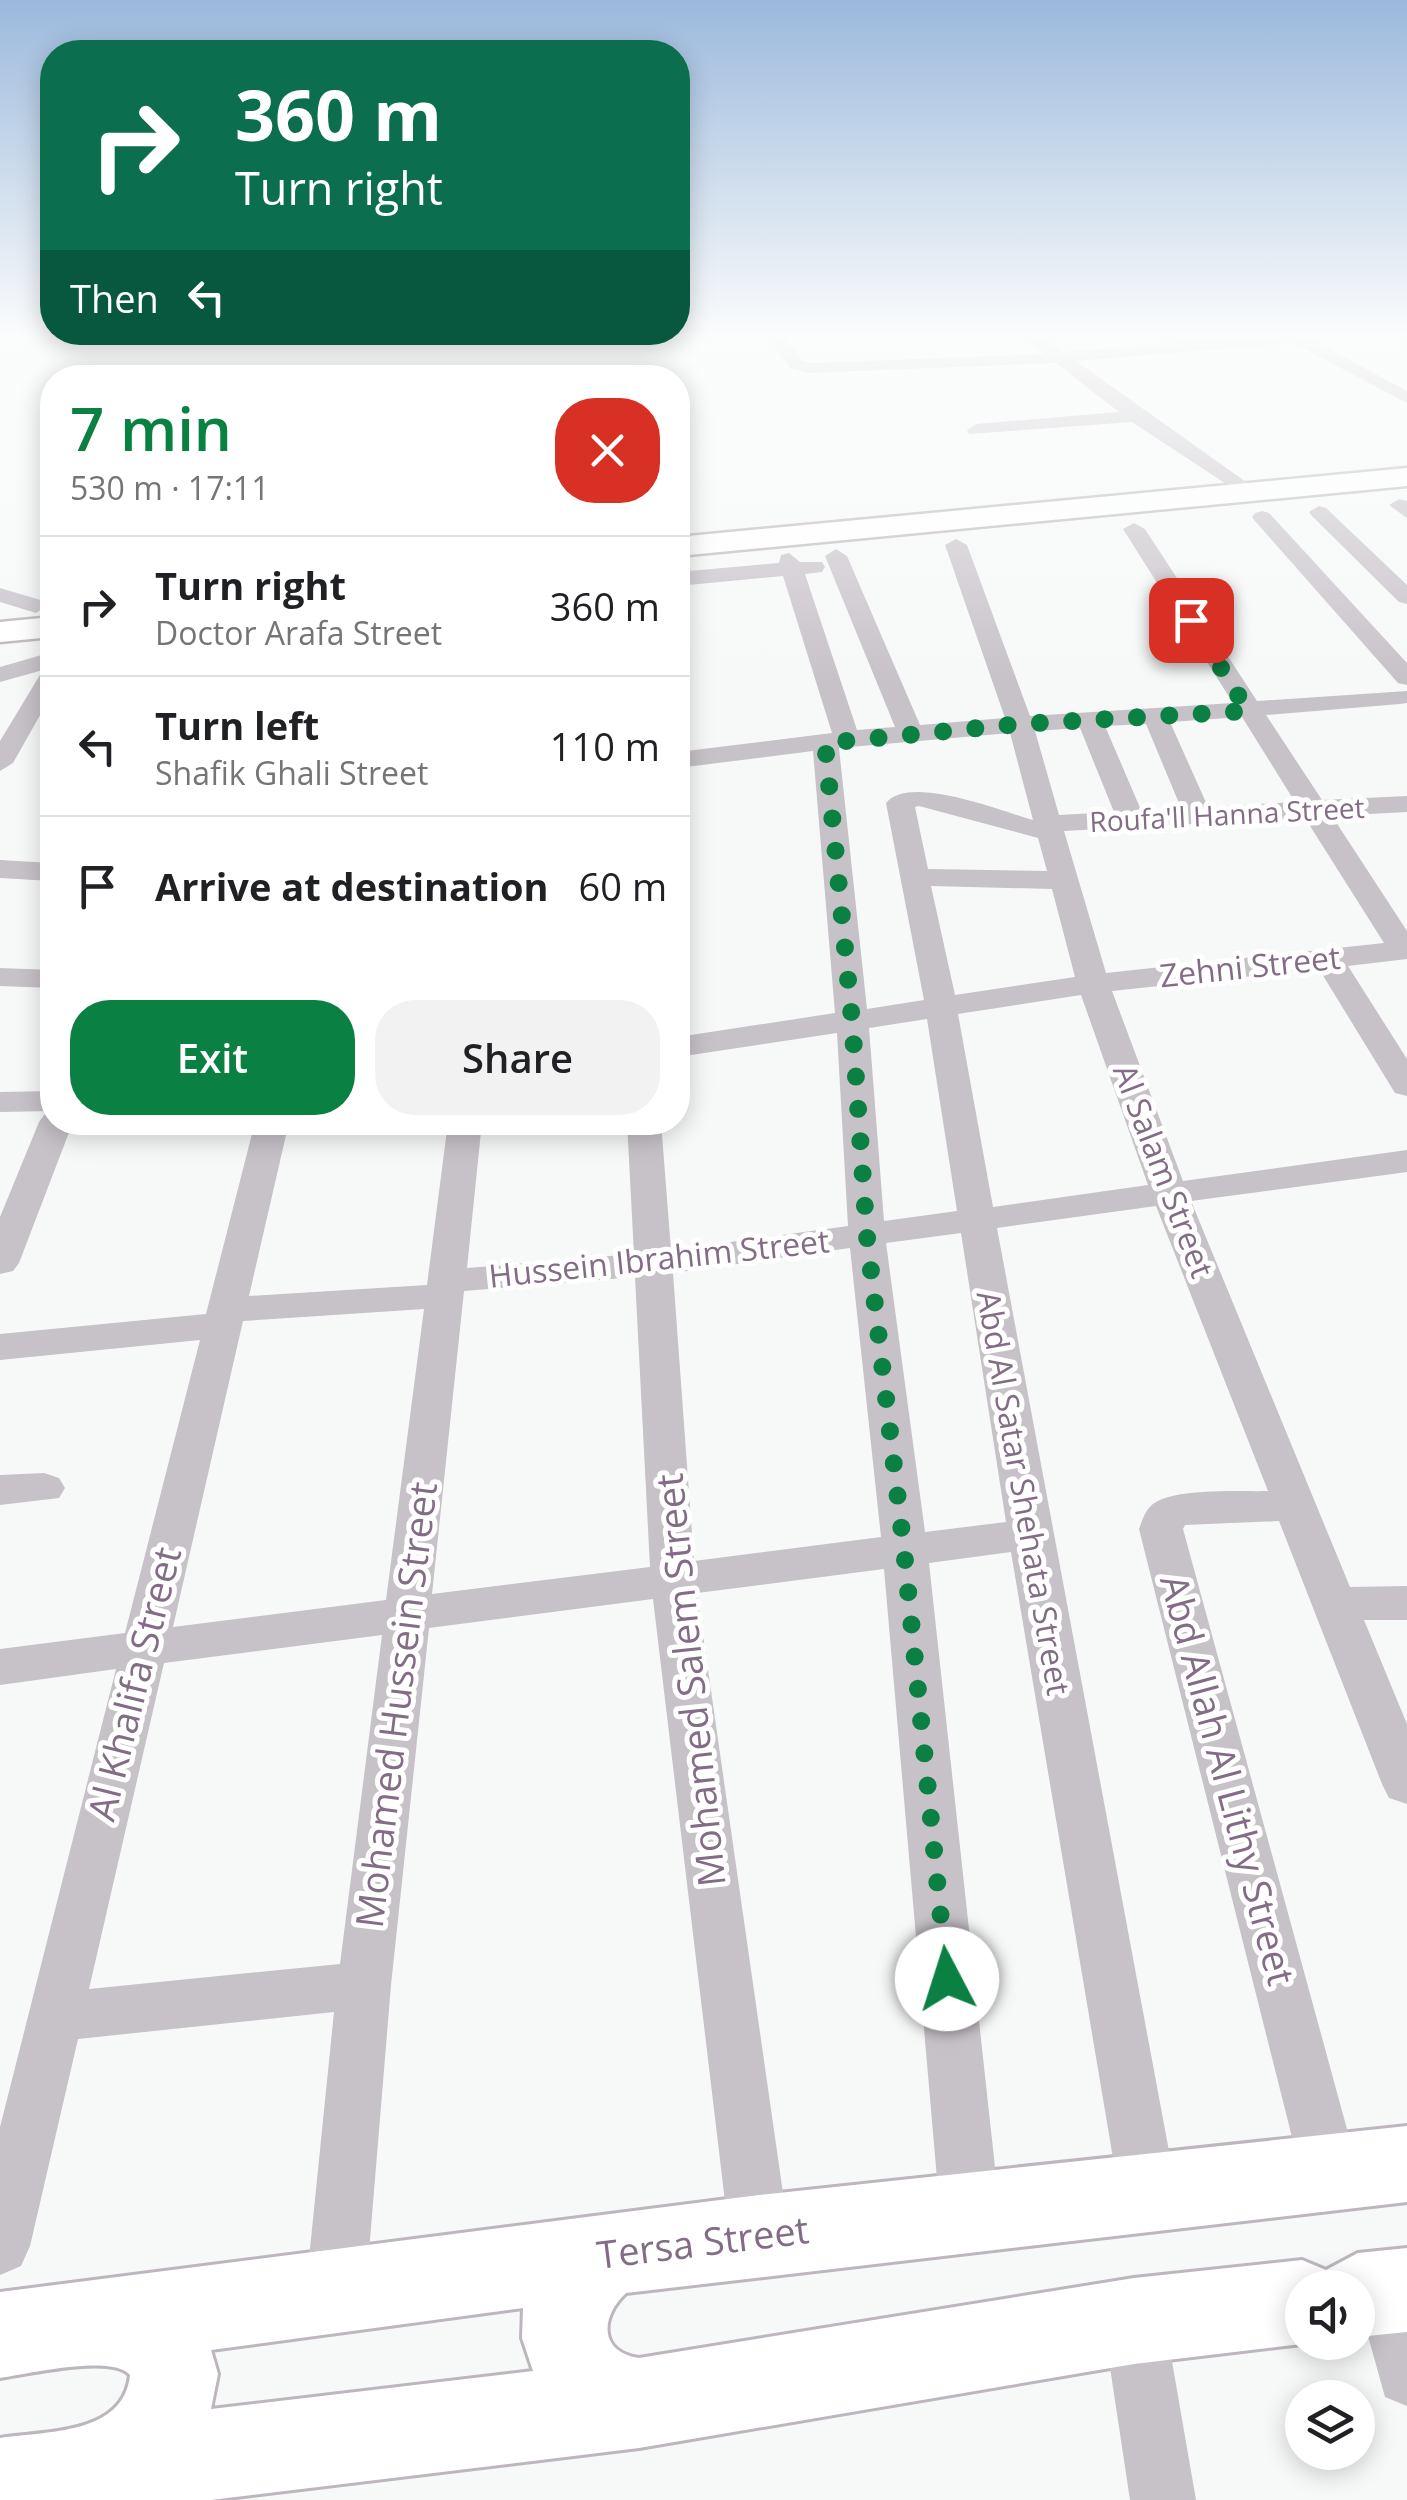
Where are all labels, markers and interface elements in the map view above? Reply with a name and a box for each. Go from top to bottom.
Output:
text: 360 m [235,66,442,162]
icon: right [70,80,200,210]
text: Turn right [235,157,443,218]
icon: left [179,270,234,325]
text: Then [70,272,159,324]
text: 7 min [70,387,232,469]
button: close [555,398,660,503]
text: 530 m · 17:11 [70,466,269,509]
text: Turn right [155,559,346,611]
pin [1149,578,1234,663]
icon: right [70,579,125,634]
text: 360 m [550,580,660,632]
icon: arrive [1164,593,1219,648]
text: Doctor Arafa Street [155,611,442,654]
text: Turn left [155,699,319,751]
icon: left [70,719,125,774]
text: 110 m [550,720,660,772]
text: Shafik Ghali Street [155,751,428,794]
street label: Roufa'll Hanna Street [1088,788,1365,840]
icon: arrive [70,859,125,914]
text: Arrive at destination [155,860,549,912]
text: 60 m [579,860,667,912]
street label: Zehni Street [1157,935,1342,996]
button: Exit [70,1000,355,1115]
button: Share [375,1000,660,1115]
street label: Al Salam Street [1104,1058,1225,1283]
street label: Hussein Ibrahim Street [486,1218,831,1297]
street label: Abd Al Satar Shehata Street [968,1287,1081,1698]
street label: Mohamed Salem Street [641,1471,737,1889]
street label: Mohamed Hussein Street [342,1479,448,1931]
street label: Al Khalifa Street [74,1541,192,1826]
street label: Abd Allah Al Lithy Street [1149,1569,1309,1990]
position arrow [895,1927,999,2031]
street label: Tersa Street [594,2202,812,2280]
map controls [1285,2270,1375,2470]
button: sound [1285,2270,1375,2360]
button: layers [1285,2380,1375,2470]

